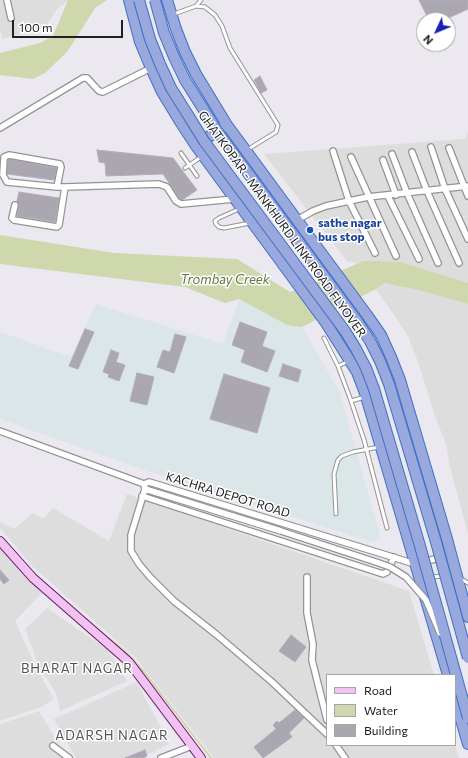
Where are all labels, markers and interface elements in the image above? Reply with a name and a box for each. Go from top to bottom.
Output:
scale bar [14,12,125,38]
north arrow [416,12,456,52]
text: 100 m [19,20,53,34]
text: N [420,33,435,47]
street label: GHATKOPAR - MANKHURD LINK ROAD FLYOVER [195,108,369,340]
place label: sathe nagar bus stop [318,216,382,244]
marker: sathe nagar bus stop [305,225,315,235]
water label: Trombay Creek [180,272,270,288]
street label: KACHRA DEPOT ROAD [164,469,292,521]
district label: BHARAT NAGAR [21,661,133,677]
legend [326,674,456,746]
text: Road [364,683,392,697]
text: Water [364,703,398,717]
text: Building [364,723,408,737]
district label: ADARSH NAGAR [55,728,169,744]

